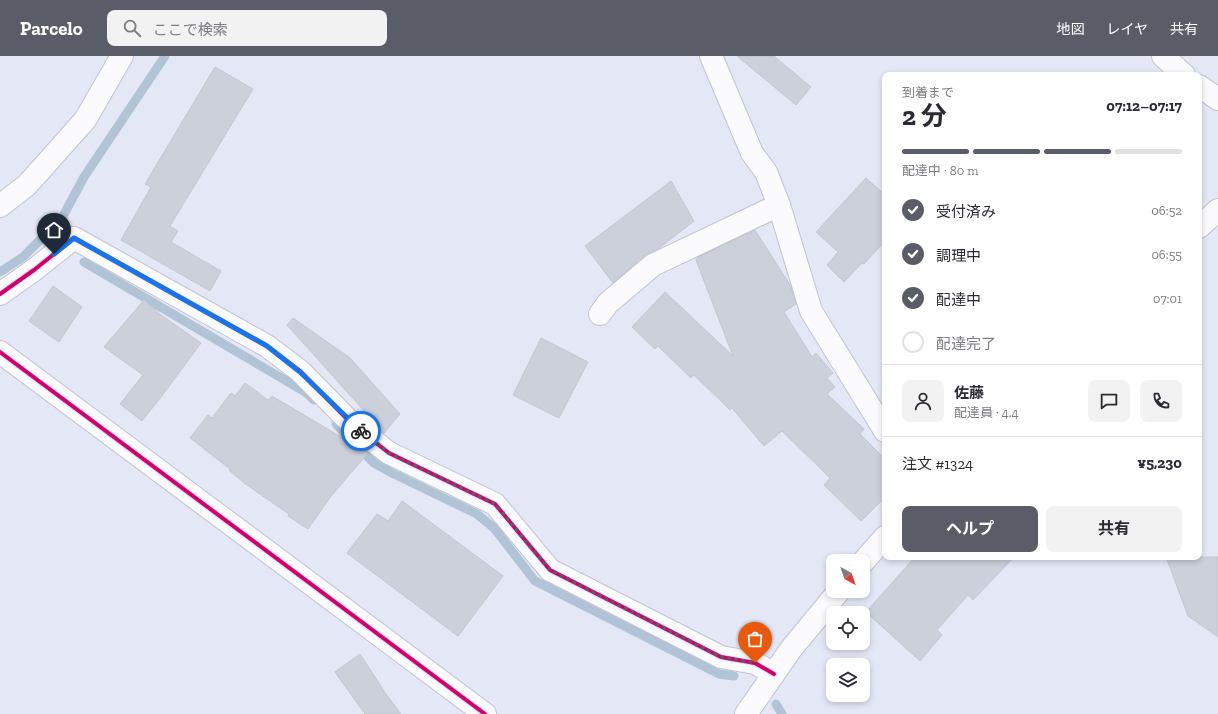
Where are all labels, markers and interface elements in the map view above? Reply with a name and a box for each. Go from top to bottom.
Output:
search box [107,10,387,46]
text: Parcelo [20,17,83,40]
icon: search [121,17,143,39]
text: ここで検索 [153,21,228,39]
text: 地図 [1056,21,1084,38]
text: レイヤ [1106,21,1148,38]
text: 共有 [1170,21,1198,38]
text: 到着まで [902,85,954,100]
text: 07:12–07:17 [1106,97,1182,115]
text: 2 分 [902,100,947,132]
text: 配達中 · 80 m [902,163,978,178]
icon: check [902,199,924,221]
text: 受付済み [936,203,996,221]
text: 06:52 [1151,203,1182,218]
pin [37,213,71,254]
icon: home [43,219,65,241]
icon: check [902,243,924,265]
text: 調理中 [936,247,981,265]
text: 06:55 [1151,247,1182,262]
icon: check [902,287,924,309]
text: 配達中 [936,291,981,309]
text: 07:01 [1153,291,1182,306]
text: 配達完了 [936,335,996,353]
button: person [902,380,944,422]
button: chat [1088,380,1130,422]
button: phone [1140,380,1182,422]
text: 佐藤 [954,384,984,402]
text: 配達員 · 4.4 [954,405,1019,420]
courier [341,411,381,451]
icon: bike [350,420,372,442]
text: ¥5,230 [1137,454,1182,472]
text: 注文 #1324 [902,455,973,473]
button: ヘルプ [902,506,1038,552]
button: 共有 [1046,506,1182,552]
north arrow [826,554,870,598]
map controls [826,554,870,702]
button: locate [826,606,870,650]
pin [738,622,772,663]
icon: bag [744,628,766,650]
button: layers [826,658,870,702]

